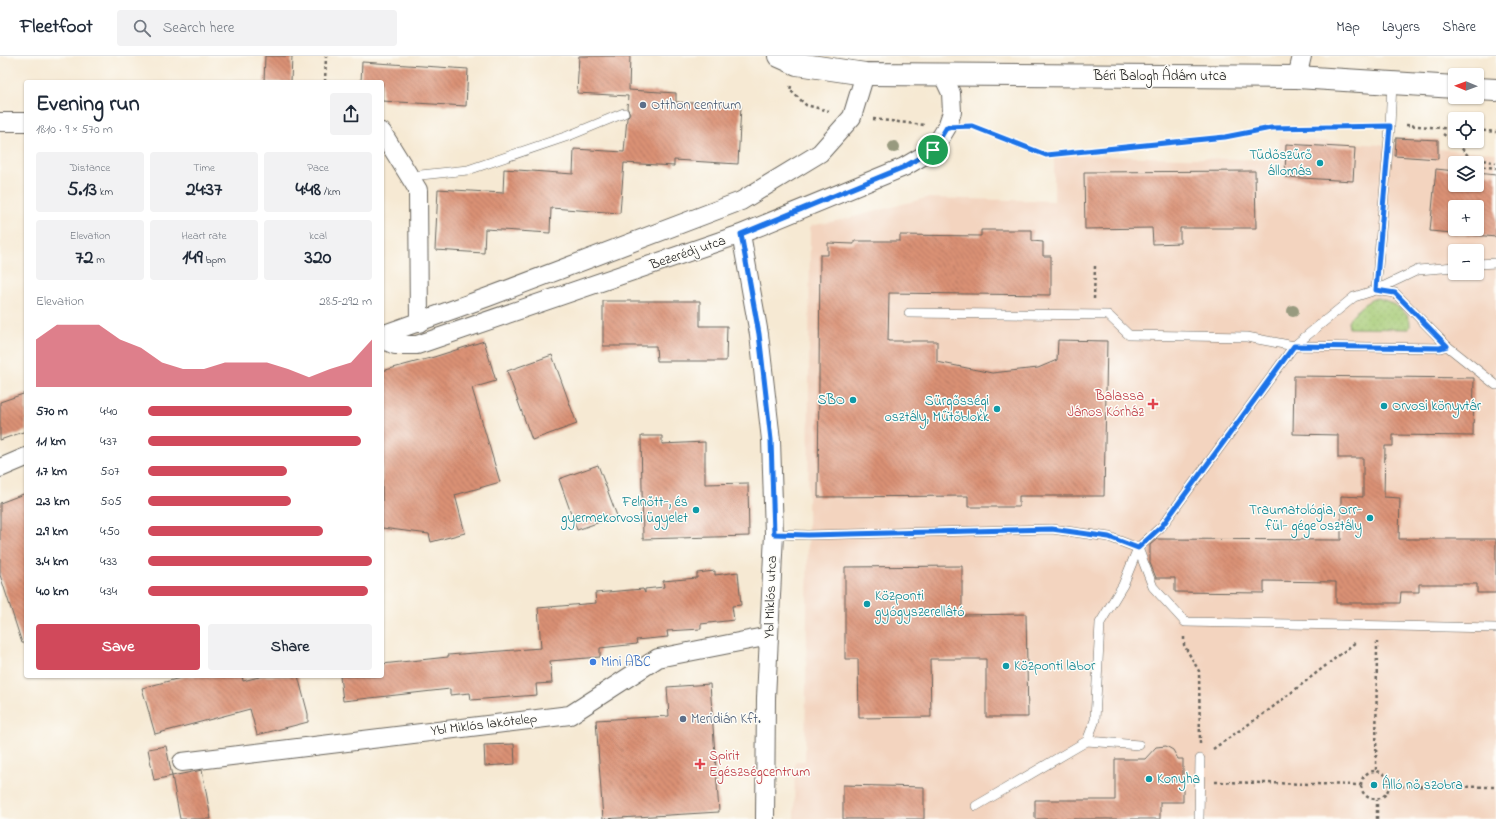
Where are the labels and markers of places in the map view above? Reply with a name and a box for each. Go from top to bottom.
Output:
place label: Otthon centrum [651,95,741,116]
marker: Otthon centrum [638,100,648,110]
pin [916,133,950,167]
place label: Tüdőszűrő állomás [1249,145,1312,182]
marker: Tüdőszűrő állomás [1315,158,1325,168]
place label: Balassa János Kórház [1067,386,1144,423]
place label: SBO [817,390,845,411]
place label: Sürgősségi osztály, Műtőblokk [884,391,990,429]
marker: SBO [848,395,858,405]
place label: Orvosi könyvtár [1392,396,1482,418]
marker: Balassa János Kórház [1147,398,1159,410]
marker: Orvosi könyvtár [1379,401,1389,411]
marker: Sürgősségi osztály, Műtőblokk [992,404,1002,414]
place label: Felnőtt-, és gyermekorvosi ügyelet [560,492,688,530]
place label: Traumatológia, Orr- fül- gége osztály [1249,500,1362,538]
marker: Felnőtt-, és gyermekorvosi ügyelet [691,505,701,515]
marker: Traumatológia, Orr- fül- gége osztály [1365,513,1375,523]
place label: Központi gyógyszerellátó [874,586,965,624]
marker: Központi gyógyszerellátó [862,599,872,609]
place label: Mini ABC [601,652,651,673]
place label: Központi labor [1014,656,1096,677]
marker: Mini ABC [588,657,598,667]
marker: Központi labor [1001,661,1011,671]
place label: Meridián Kft. [691,709,761,730]
marker: Meridián Kft. [678,714,688,724]
place label: Spirit Egészségcentrum [709,746,810,784]
marker: Spirit Egészségcentrum [694,758,706,770]
place label: Konyha [1157,769,1200,791]
marker: Konyha [1144,774,1154,784]
place label: Álló nő szobra [1382,774,1463,796]
marker: Álló nő szobra [1369,780,1379,790]

